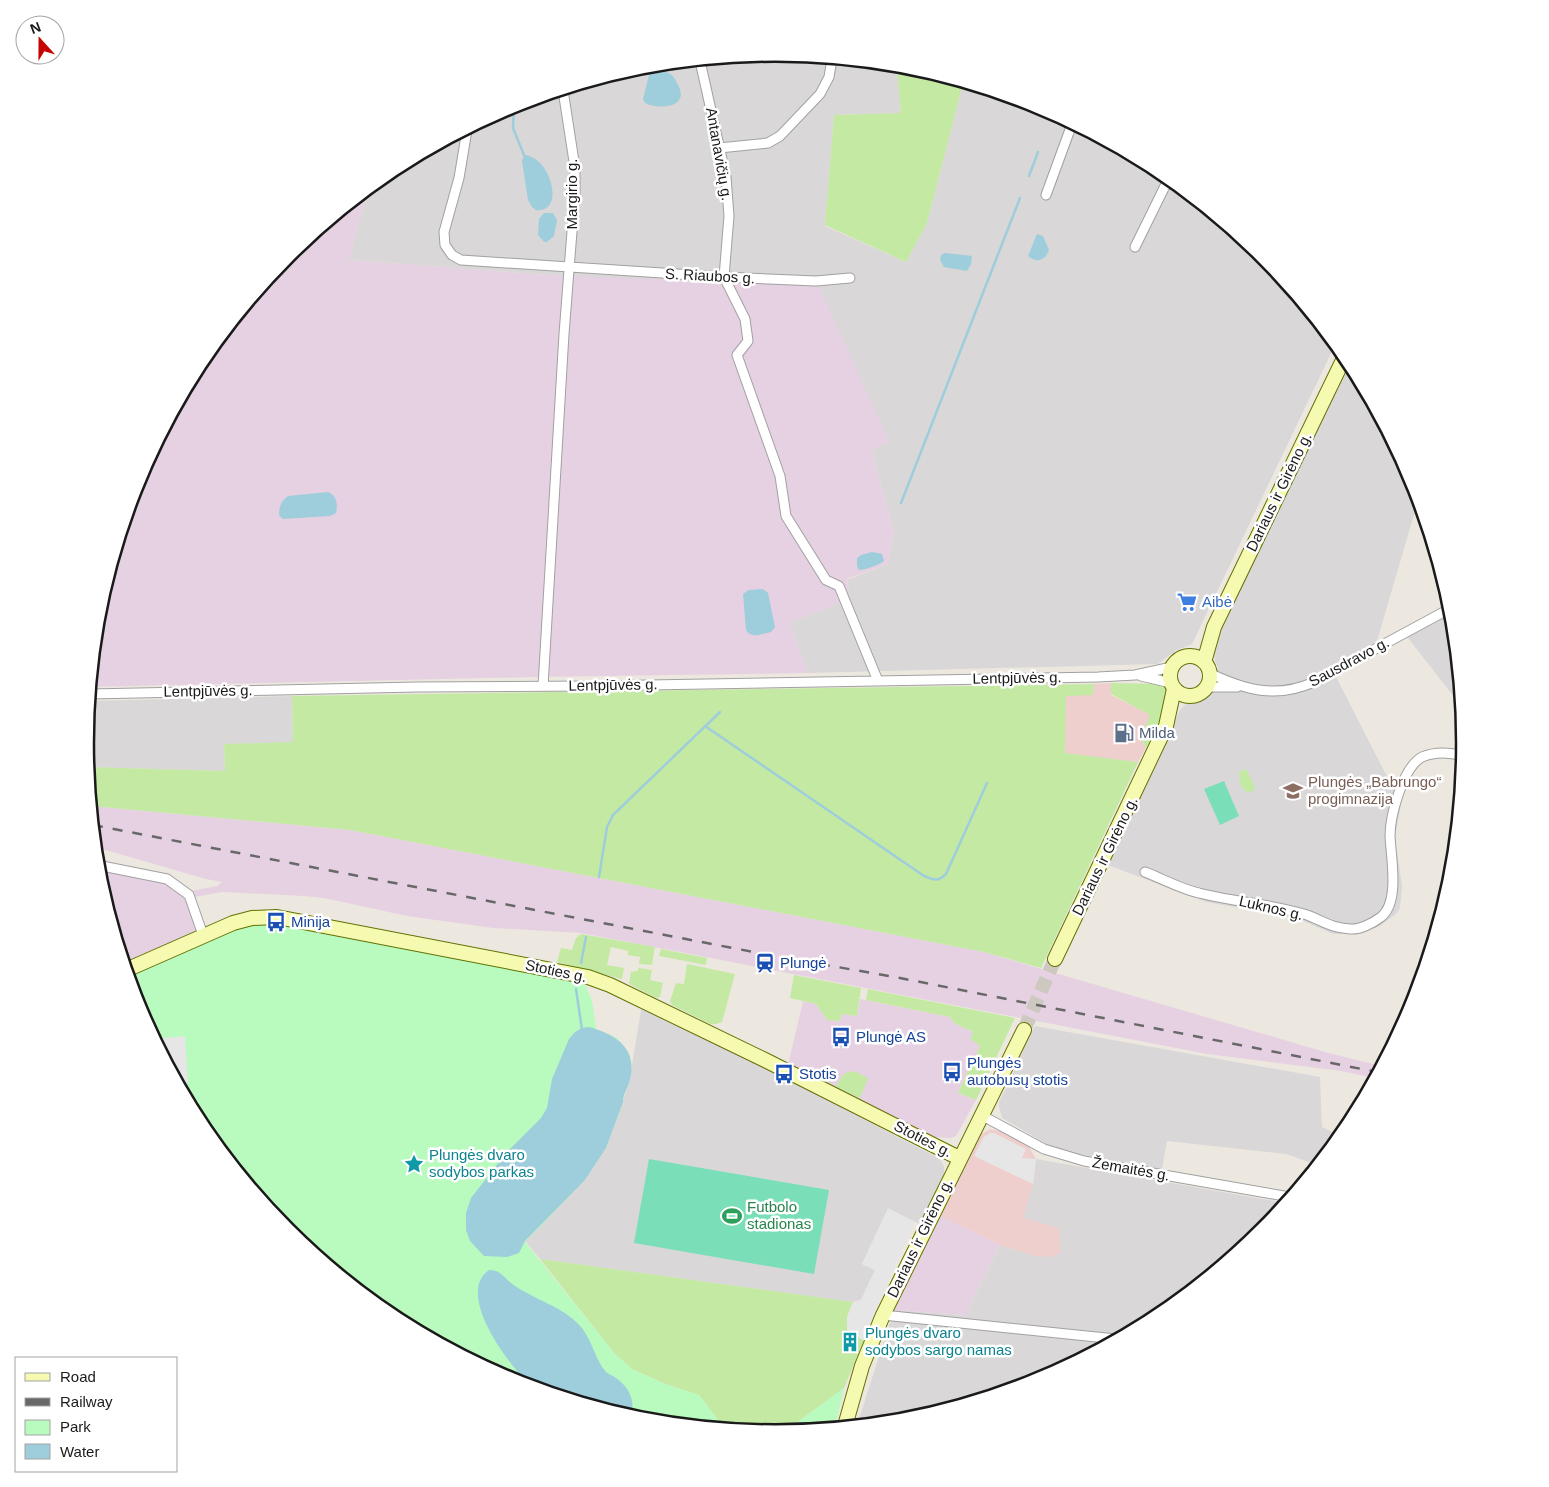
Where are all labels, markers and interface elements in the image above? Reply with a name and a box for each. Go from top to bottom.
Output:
north arrow [15,15,65,65]
text: N [28,19,43,37]
street label: Antanavičių g. [703,106,736,202]
street label: Margirio g. [563,159,580,229]
street label: S. Riaubos g. [665,265,755,286]
street label: Dariaus ir Girėno g. [1242,430,1315,554]
supermarket icon: Aibė [1176,591,1198,613]
place label: Aibė [1202,593,1232,610]
street label: Sausdravo g. [1306,633,1392,690]
street label: Lentpjūvės g. [972,668,1062,687]
street label: Lentpjūvės g. [568,675,658,694]
street label: Lentpjūvės g. [163,681,253,700]
fuel station icon: Milda [1113,722,1135,744]
place label: Milda [1139,724,1176,741]
place label: Plungės „Babrungo“ progimnazija [1308,773,1441,807]
school or university icon: Plungės „Babrungo“ progimnazija [1282,780,1304,802]
street label: Dariaus ir Girėno g. [1068,794,1141,918]
street label: Luknos g. [1238,892,1305,923]
bus stop icon: Minija [265,911,287,933]
place label: Minija [291,913,331,930]
station icon: Plungė [754,952,776,974]
place label: Plungė [780,954,827,971]
street label: Stoties g. [524,956,588,985]
bus stop icon: Plungė AS [830,1026,852,1048]
place label: Plungė AS [856,1028,926,1045]
place label: Plungės autobusų stotis [967,1054,1068,1088]
bus stop icon: Plungės autobusų stotis [941,1061,963,1083]
bus stop icon: Stotis [773,1063,795,1085]
place label: Stotis [799,1065,837,1082]
street label: Stoties g. [892,1117,955,1160]
place label: Plungės dvaro sodybos parkas [429,1146,534,1180]
place icon: Plungės dvaro sodybos parkas [403,1153,425,1175]
street label: Žemaitės g. [1091,1153,1171,1184]
street label: Dariaus ir Girėno g. [883,1176,956,1300]
place label: Futbolo stadionas [747,1198,811,1232]
sports icon: Futbolo stadionas [721,1205,743,1227]
place label: Plungės dvaro sodybos sargo namas [865,1324,1012,1358]
building icon: Plungės dvaro sodybos sargo namas [839,1331,861,1353]
legend [15,1357,178,1472]
text: Road [60,1368,96,1385]
text: Railway [60,1393,113,1410]
text: Park [60,1418,91,1435]
text: Water [60,1443,99,1460]

